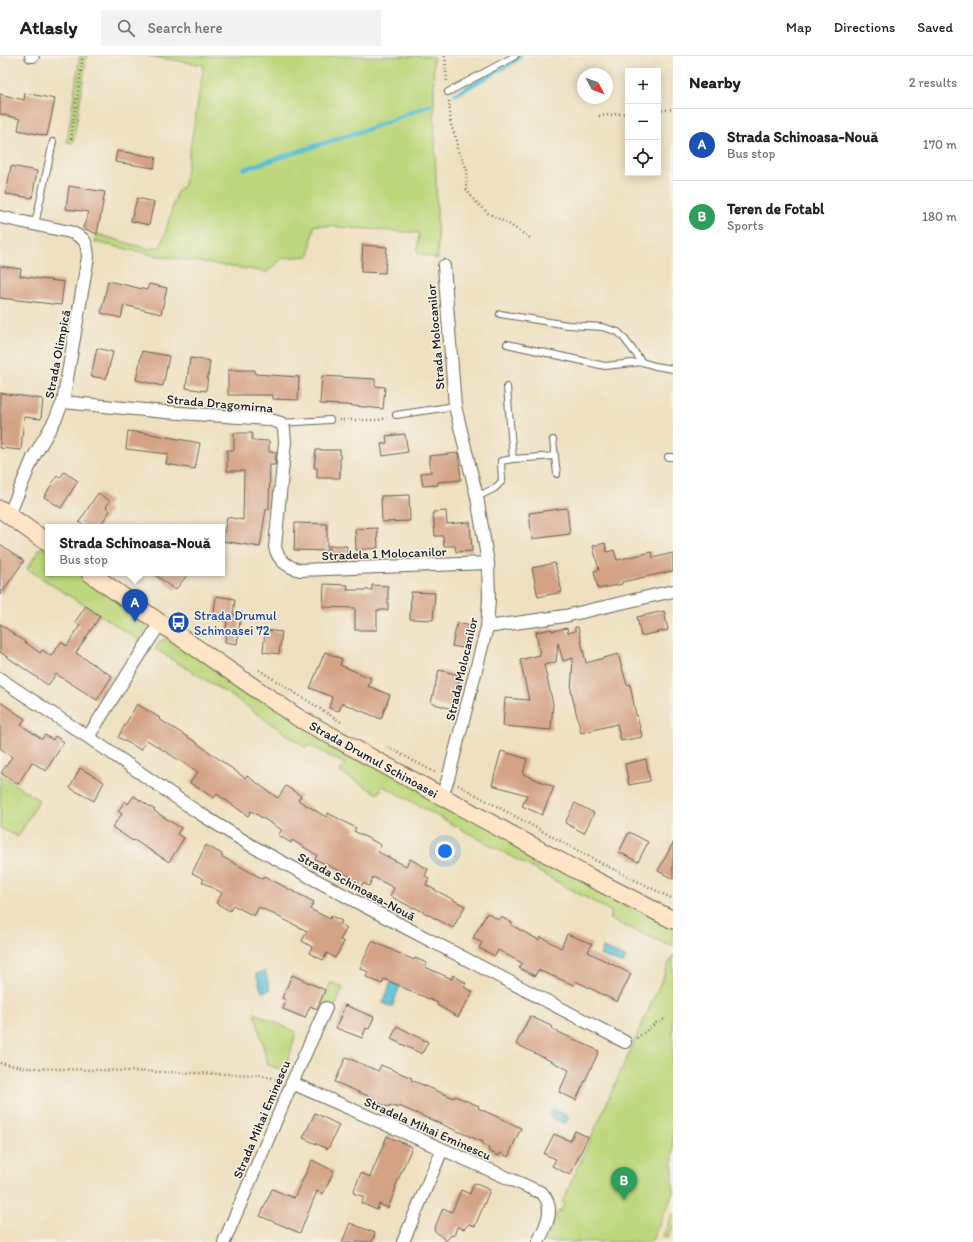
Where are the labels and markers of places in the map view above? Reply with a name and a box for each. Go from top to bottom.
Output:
pin: A [122,589,148,622]
place label: Strada Drumul Schinoasei 72 [194,608,277,638]
bus stop icon: Strada Drumul Schinoasei 72 [166,609,192,635]
pin: B [611,1167,637,1200]

